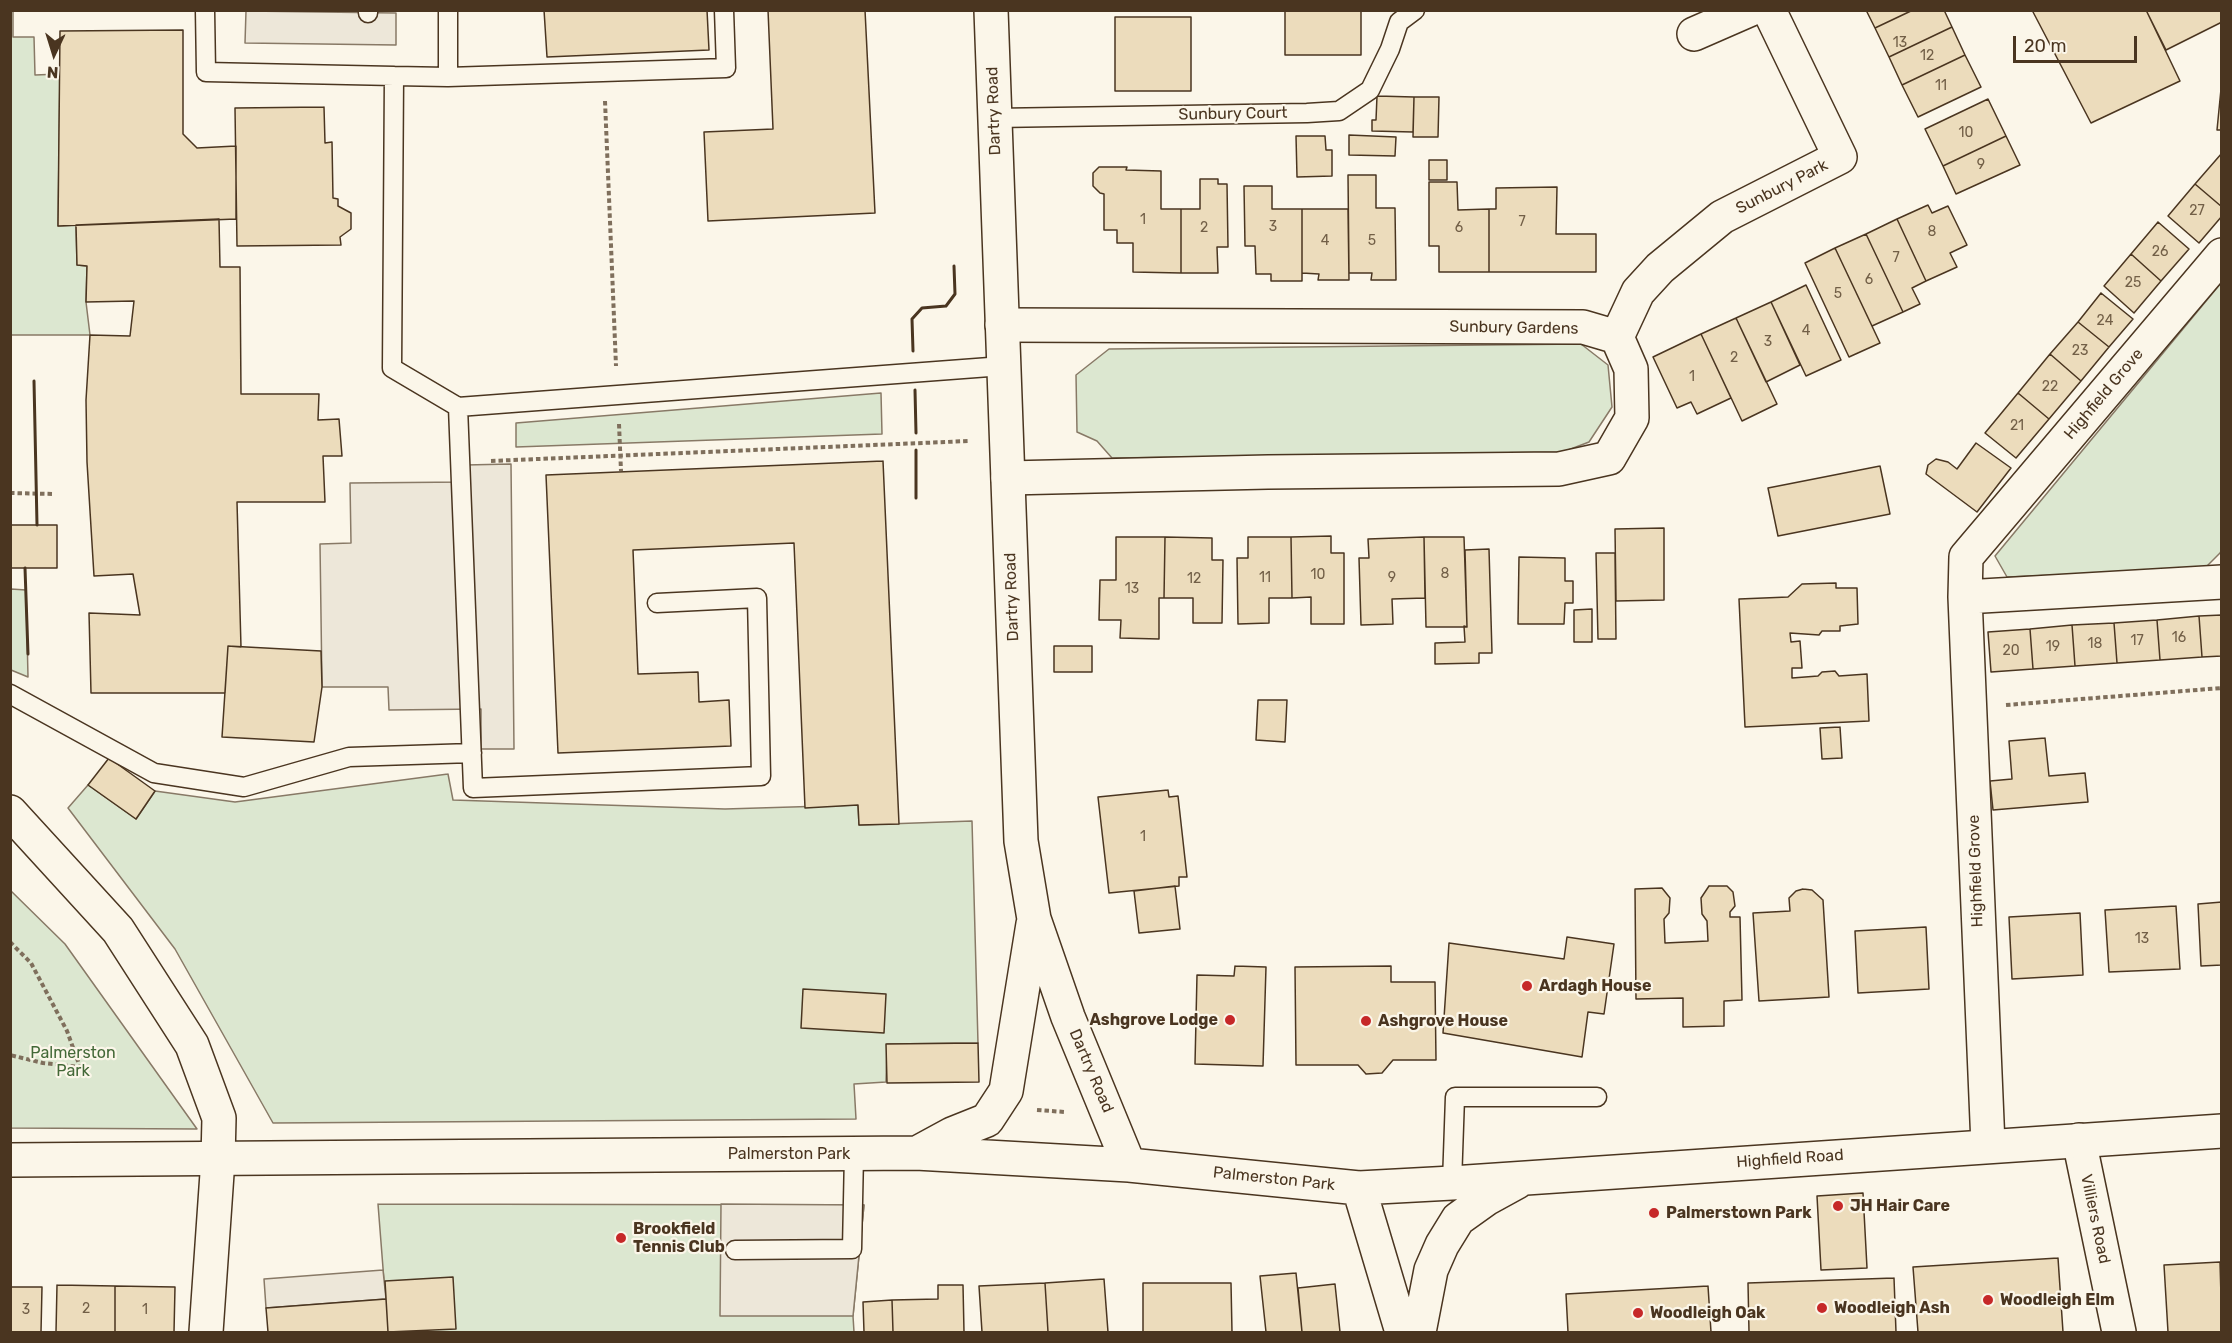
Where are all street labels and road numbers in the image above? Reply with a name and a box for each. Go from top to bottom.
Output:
street label: Dartry Road [983,66,1005,156]
street label: Sunbury Court [1178,103,1288,125]
street label: Sunbury Park [1733,156,1831,218]
street label: Sunbury Gardens [1449,317,1579,339]
street label: Highfield Grove [2060,345,2148,443]
street label: Dartry Road [1001,552,1023,642]
street label: Highfield Grove [1964,814,1988,928]
street label: Dartry Road [1065,1026,1117,1116]
street label: Palmerston Park [728,1144,850,1164]
street label: Highfield Road [1736,1146,1844,1172]
street label: Palmerston Park [1212,1163,1336,1195]
street label: Villiers Road [2076,1173,2114,1265]

